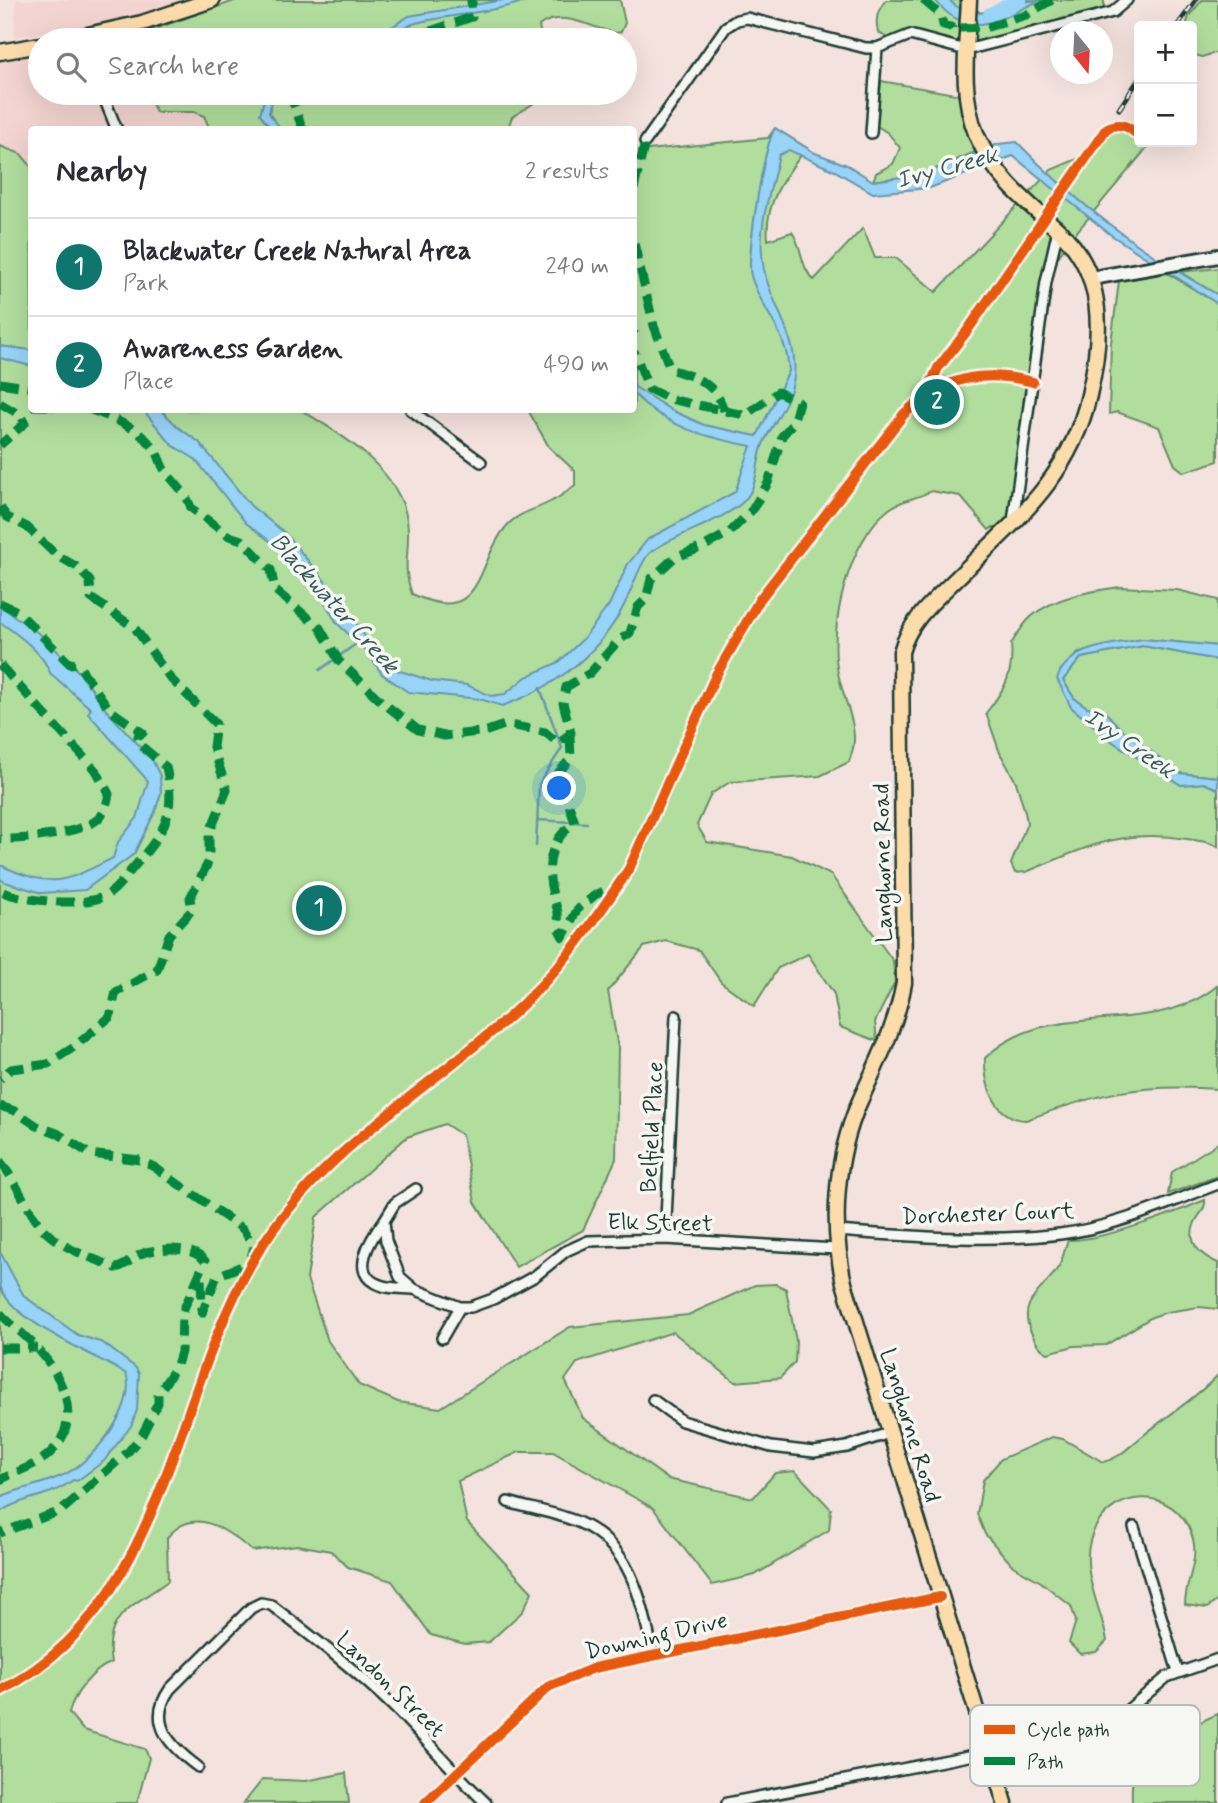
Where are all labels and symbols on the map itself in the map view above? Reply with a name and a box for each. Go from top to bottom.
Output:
north arrow [1050,21,1113,84]
water label: Ivy Creek [893,140,1003,197]
pin: 2 [914,376,960,428]
water label: Blackwater Creek [263,527,406,682]
water label: Ivy Creek [1078,702,1182,787]
your location [542,771,576,805]
street label: Langhorne Road [868,783,902,943]
pin: 1 [296,882,342,934]
street label: Belfield Place [635,1061,671,1193]
street label: Dorchester Court [901,1197,1075,1233]
street label: Elk Street [607,1208,713,1240]
street label: Langhorne Road [870,1345,947,1507]
street label: Downing Drive [582,1606,731,1670]
street label: Landon Street [329,1626,451,1745]
legend [970,1705,1200,1786]
text: Cycle path [1027,1718,1110,1743]
text: Path [1027,1750,1064,1775]

